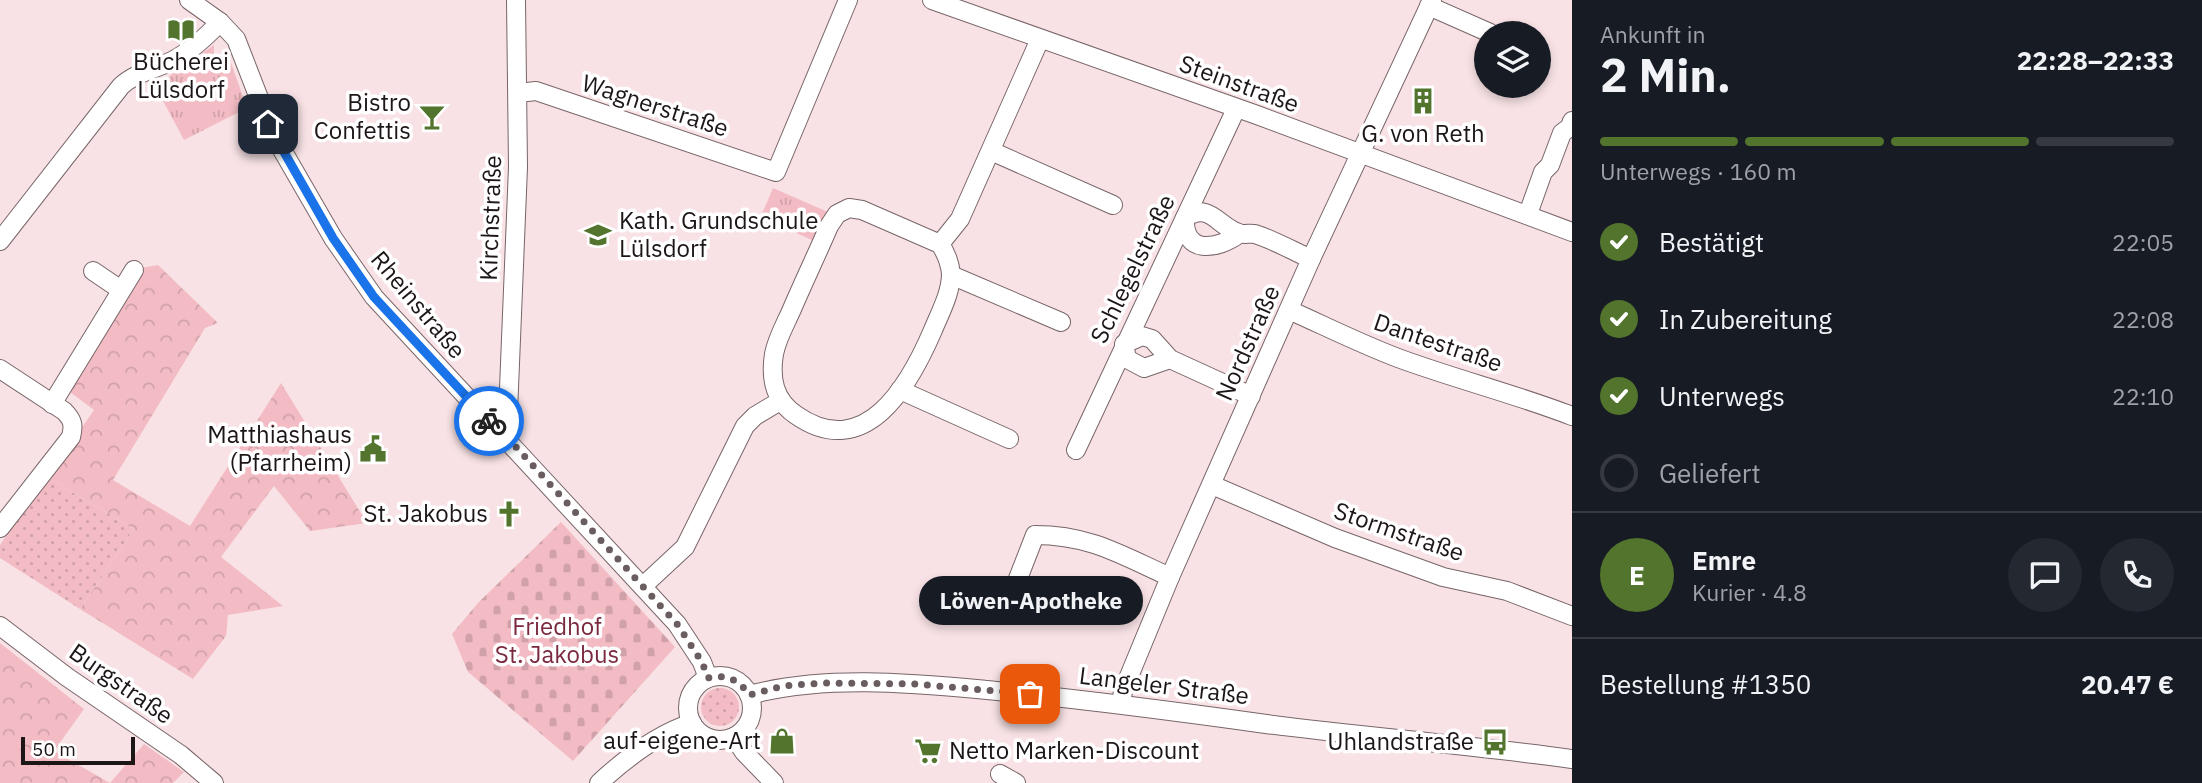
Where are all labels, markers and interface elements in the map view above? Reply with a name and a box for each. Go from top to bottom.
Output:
library icon: Bücherei Lülsdorf [166,15,196,45]
text: Ankunft in [1600,19,1706,49]
map controls [1474,21,1551,98]
button: layers [1474,21,1551,98]
text: 22:28–22:33 [2017,43,2174,77]
place label: Bücherei Lülsdorf [133,45,229,105]
text: 2 Min. [1600,45,1731,105]
street label: Steinstraße [1175,47,1304,119]
street label: Wagnerstraße [578,66,733,144]
place label: Bistro Confettis [314,86,411,146]
building icon: G. von Reth [1408,86,1438,116]
pin [238,94,298,154]
bar icon: Bistro Confettis [417,102,447,132]
icon: home [249,105,287,143]
place label: G. von Reth [1361,117,1485,149]
street label: Kirchstraße [472,155,508,281]
text: Unterwegs · 160 m [1600,156,1797,186]
street label: Schlegelstraße [1082,189,1182,348]
place label: Kath. Grundschule Lülsdorf [619,204,818,264]
school or university icon: Kath. Grundschule Lülsdorf [583,220,613,250]
icon: check [1600,223,1638,261]
text: Bestätigt [1659,225,1764,259]
text: 22:05 [2112,227,2174,257]
street label: Rheinstraße [364,244,473,365]
street label: Nordstraße [1207,280,1287,405]
icon: check [1600,300,1638,338]
text: In Zubereitung [1659,302,1832,336]
text: 22:08 [2112,304,2174,334]
street label: Dantestraße [1370,305,1507,379]
icon: check [1600,377,1638,415]
text: Unterwegs [1659,379,1785,413]
text: 22:10 [2112,381,2174,411]
courier [454,386,524,456]
icon: bike [470,402,508,440]
place label: Matthiashaus (Pfarrheim) [207,418,352,478]
public building icon: Matthiashaus (Pfarrheim) [358,434,388,464]
text: Geliefert [1659,456,1761,490]
street label: Stormstraße [1330,494,1469,568]
place label: St. Jakobus [363,497,488,529]
church icon: St. Jakobus [494,499,524,529]
button: chat [2008,538,2082,612]
button: phone [2100,538,2174,612]
text: Emre [1692,543,1756,577]
text: E [1629,558,1645,592]
callout: Löwen-Apotheke [918,575,1142,624]
text: Kurier · 4.8 [1692,577,1807,607]
text: Löwen-Apotheke [940,585,1122,615]
park label: Friedhof St. Jakobus [495,610,619,670]
street label: Burgstraße [63,636,180,731]
street label: Langeler Straße [1077,659,1251,711]
pin [1000,664,1060,724]
text: Bestellung #1350 [1600,667,1811,701]
text: 20.47 € [2081,667,2174,701]
icon: bag [1011,675,1049,713]
place label: auf-eigene-Art [603,724,761,756]
place label: Uhlandstraße [1327,725,1474,757]
shop icon: auf-eigene-Art [767,726,797,756]
bus stop icon: Uhlandstraße [1480,727,1510,757]
scale bar [21,734,135,766]
place label: Netto Marken-Discount [949,734,1199,766]
supermarket icon: Netto Marken-Discount [913,736,943,766]
text: 50 m [32,737,76,761]

